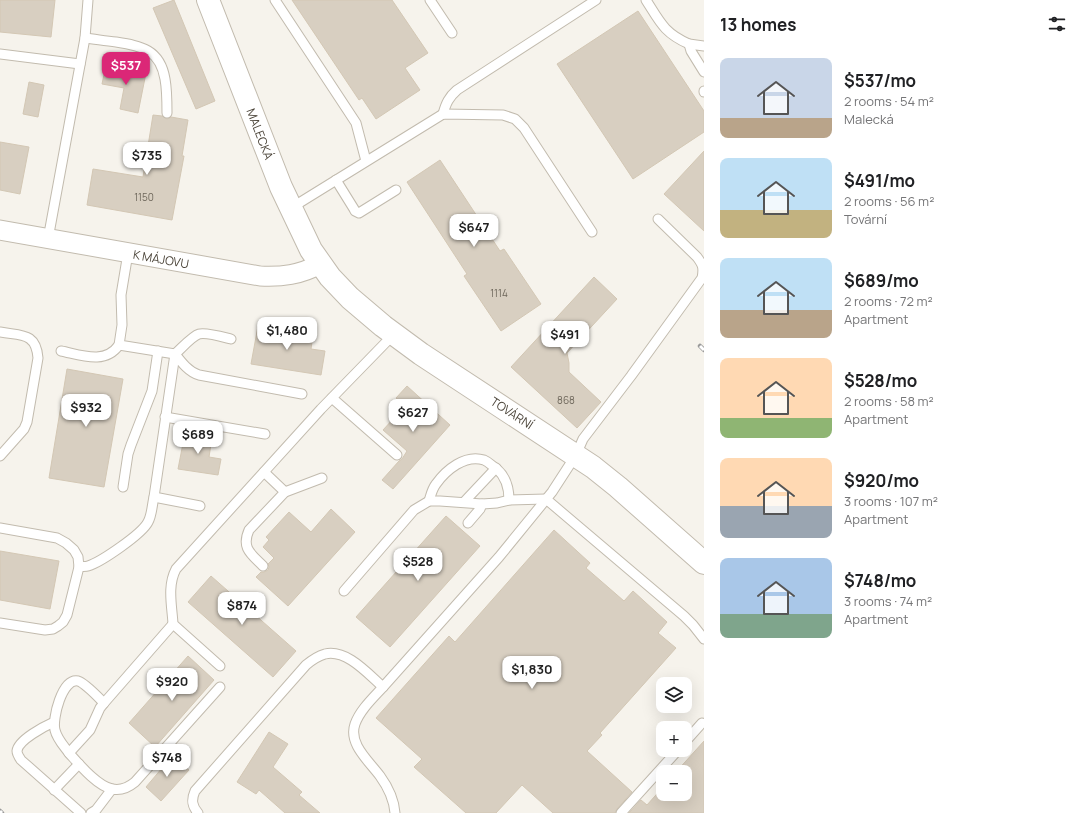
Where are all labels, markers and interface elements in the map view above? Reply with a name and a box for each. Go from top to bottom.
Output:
text: 13 homes [720,13,796,36]
icon: filters [1046,13,1068,35]
pin: $537 [102,52,150,86]
text: $537 [111,56,141,74]
text: $537/mo [844,69,916,92]
icon: home [752,74,800,122]
text: 2 rooms · 54 m² [844,92,934,110]
street label: MALECKÁ [242,106,278,162]
text: Malecká [844,110,894,128]
pin: $735 [123,142,171,176]
text: $735 [132,146,162,164]
text: $491/mo [844,169,915,192]
icon: home [752,174,800,222]
house number: 1150 [134,190,154,204]
text: 2 rooms · 56 m² [844,192,934,210]
text: Tovární [844,210,887,228]
pin: $647 [450,214,498,248]
text: $647 [458,218,490,236]
street label: K MÁJOVU [132,246,190,272]
text: $689/mo [844,269,919,292]
icon: home [752,274,800,322]
house number: 1114 [490,286,508,300]
text: 2 rooms · 72 m² [844,292,933,310]
text: Apartment [844,310,908,328]
pin: $1,480 [254,317,320,351]
text: $1,480 [266,321,308,339]
pin: $491 [541,321,589,355]
text: $491 [550,325,580,343]
text: $528/mo [844,369,917,392]
icon: home [752,374,800,422]
text: 2 rooms · 58 m² [844,392,934,410]
street label: TOVÁRNÍ [487,393,537,433]
house number: 868 [557,393,575,407]
pin: $932 [62,394,110,428]
text: $932 [70,398,102,416]
pin: $627 [389,399,437,433]
text: $627 [398,403,428,421]
text: Apartment [844,410,908,428]
pin: $689 [174,421,222,455]
text: $689 [182,425,214,443]
text: $920/mo [844,469,919,492]
icon: home [752,474,800,522]
text: 3 rooms · 107 m² [844,492,938,510]
text: Apartment [844,510,908,528]
pin: $528 [394,548,442,582]
text: $528 [402,552,434,570]
text: $748/mo [844,569,916,592]
icon: home [752,574,800,622]
pin: $874 [218,592,266,626]
text: 3 rooms · 74 m² [844,592,932,610]
text: $874 [227,596,257,614]
text: Apartment [844,610,908,628]
pin: $1,830 [499,656,565,690]
text: $1,830 [511,660,553,678]
pin: $920 [148,668,196,702]
text: $920 [156,672,188,690]
map controls [656,677,692,801]
button: layers [656,677,692,713]
button: + [656,721,692,757]
pin: $748 [143,744,191,778]
text: $748 [152,748,182,766]
button: − [656,765,692,801]

